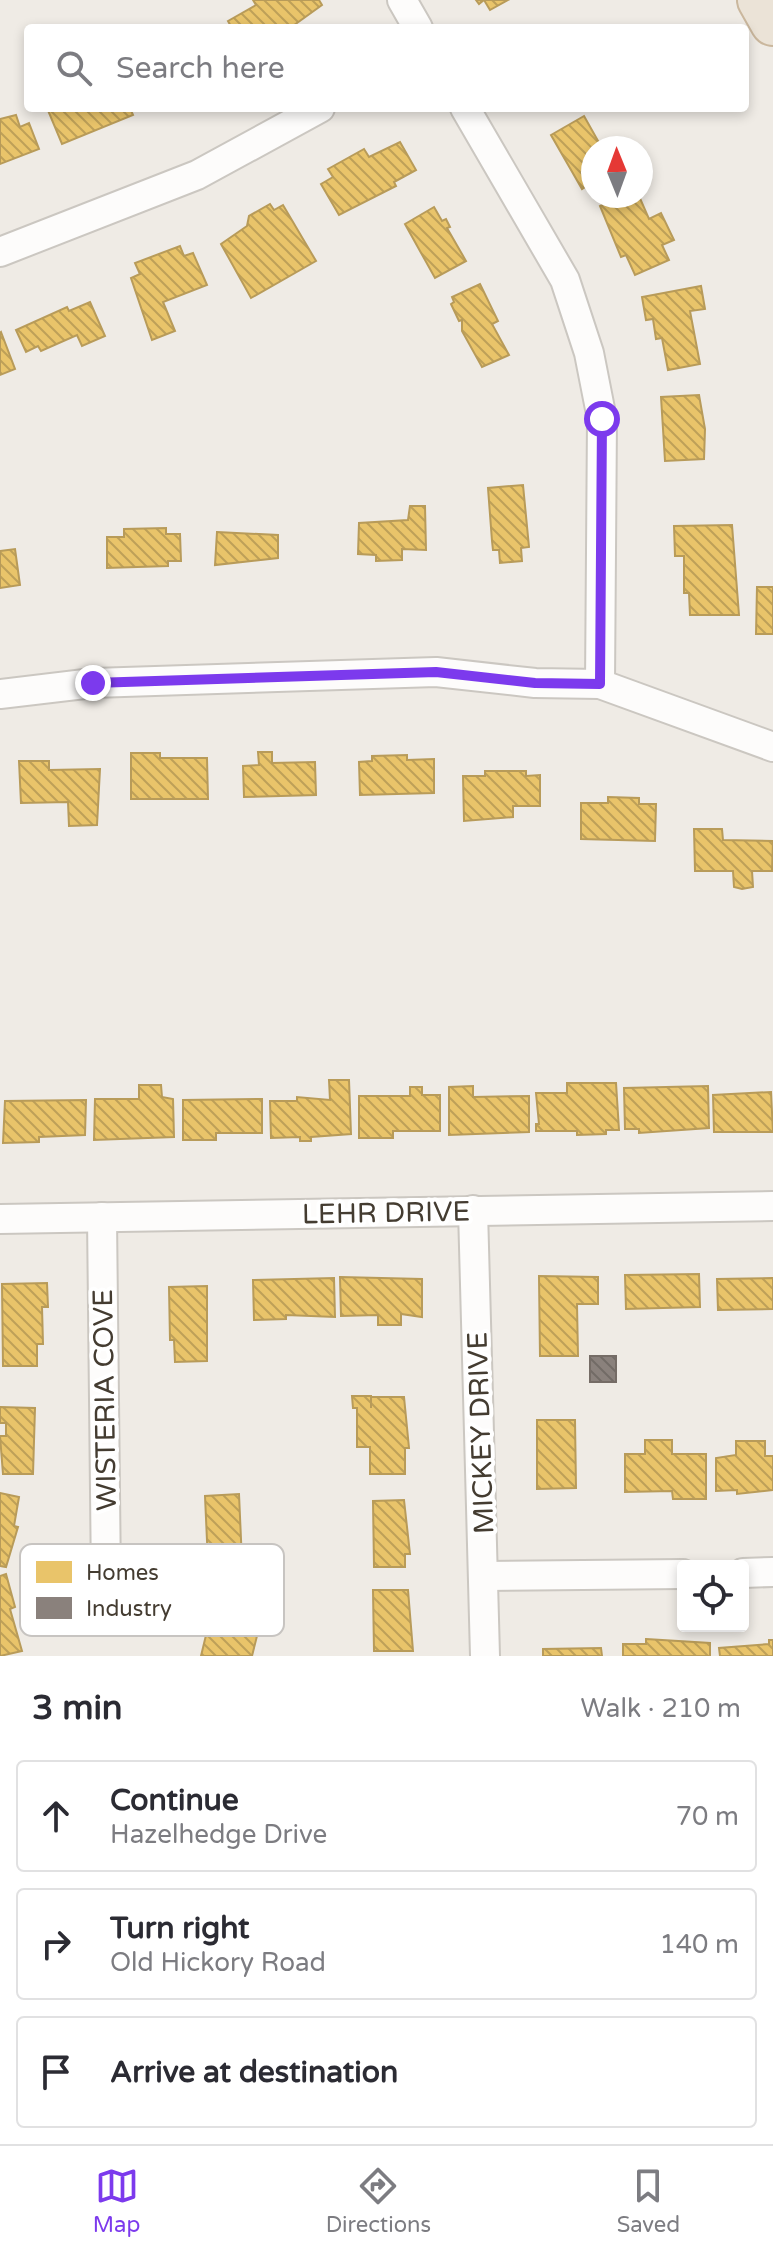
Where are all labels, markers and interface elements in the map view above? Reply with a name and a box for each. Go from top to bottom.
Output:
search box [24,24,749,112]
icon: search [52,46,96,90]
text: Search here [116,50,285,87]
north arrow [581,136,653,208]
route start [584,401,620,437]
route end [75,665,111,701]
street label: LEHR DRIVE [301,1195,471,1231]
street label: WISTERIA COVE [86,1289,124,1511]
street label: MICKEY DRIVE [460,1331,502,1535]
legend [20,1544,284,1636]
text: Homes [86,1560,159,1586]
map controls [677,1560,749,1632]
button: locate [677,1560,749,1632]
text: Industry [86,1596,172,1622]
text: 3 min [32,1688,123,1729]
text: Walk · 210 m [581,1693,741,1724]
text: Continue [110,1782,239,1819]
icon: ahead [34,1794,78,1838]
text: 70 m [676,1801,739,1832]
text: Hazelhedge Drive [110,1819,327,1850]
text: Turn right [110,1910,250,1947]
icon: right [34,1922,78,1966]
text: 140 m [659,1929,739,1960]
text: Old Hickory Road [110,1947,326,1978]
icon: arrive [34,2050,78,2094]
text: Arrive at destination [110,2054,398,2091]
tab: Map [93,2164,140,2238]
tab: Directions [326,2164,431,2238]
tab: Saved [617,2164,680,2238]

